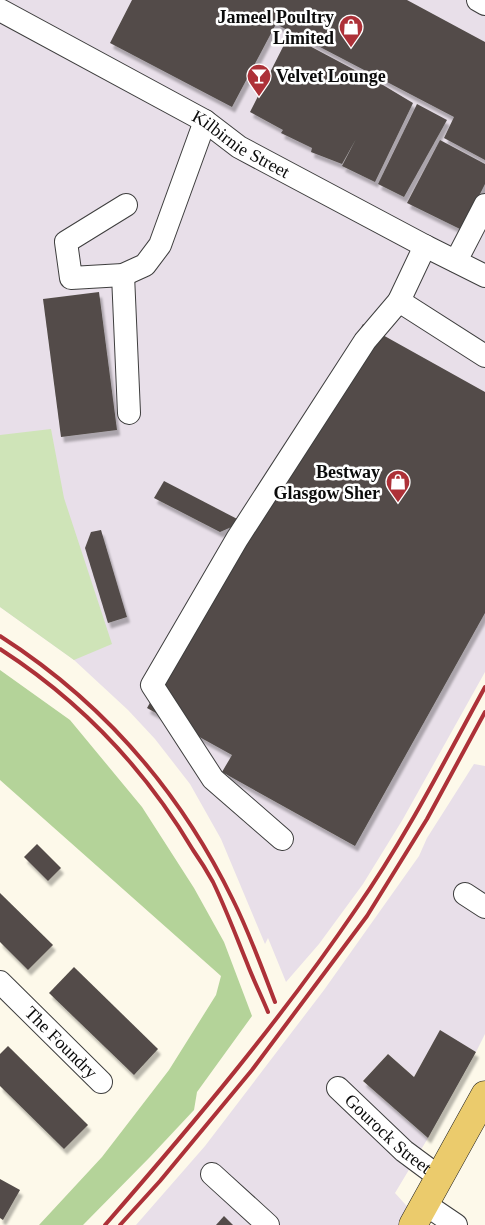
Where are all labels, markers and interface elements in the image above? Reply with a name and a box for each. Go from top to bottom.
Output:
place label: Jameel Poultry Limited [218,7,334,48]
shop icon: Jameel Poultry Limited [338,14,364,48]
bar icon: Velvet Lounge [246,63,272,97]
place label: Velvet Lounge [276,66,386,86]
street label: Kilbirnie Street [189,106,293,182]
place label: Bestway Glasgow Sher [273,462,380,503]
shop icon: Bestway Glasgow Sher [385,469,411,503]
street label: The Foundry [21,1003,101,1083]
street label: Gourock Street [341,1090,435,1178]

